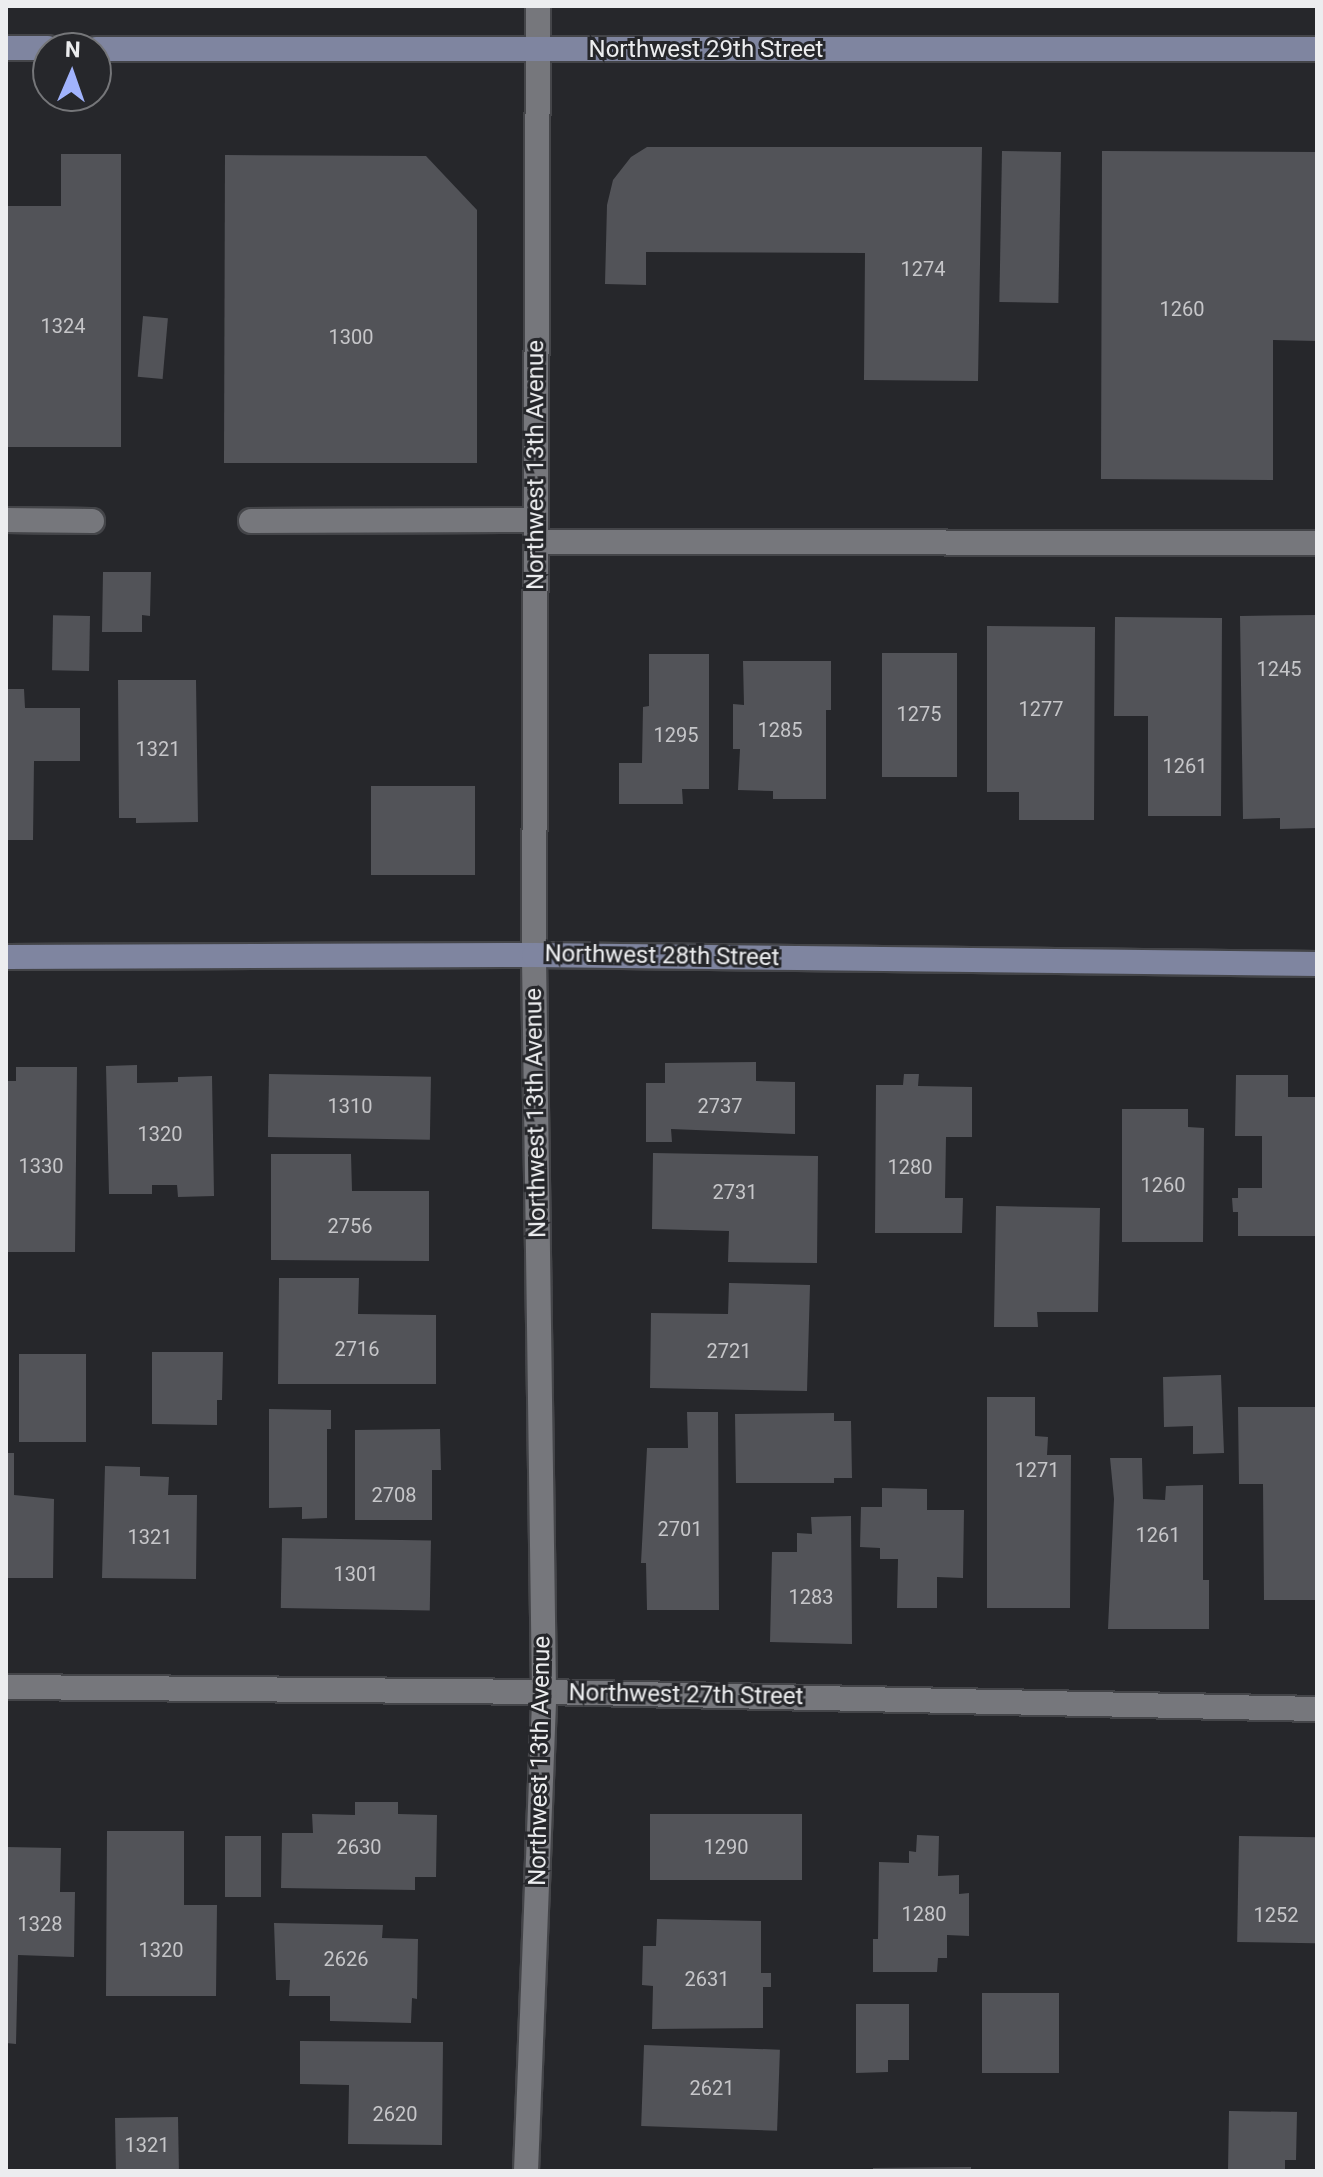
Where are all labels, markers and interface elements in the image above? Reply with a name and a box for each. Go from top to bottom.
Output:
north arrow [32,32,112,112]
street label: Northwest 29th Street [589,36,823,64]
text: N [65,37,81,62]
house number: 1274 [901,257,945,281]
house number: 1260 [1160,297,1204,321]
house number: 1324 [41,314,85,338]
house number: 1300 [329,325,373,349]
street label: Northwest 13th Avenue [522,340,550,590]
house number: 1245 [1257,657,1301,681]
house number: 1277 [1019,697,1063,721]
house number: 1275 [897,702,941,726]
house number: 1285 [758,718,802,742]
house number: 1295 [654,723,698,747]
house number: 1321 [136,737,180,761]
house number: 1261 [1163,754,1207,778]
street label: Northwest 28th Street [544,940,780,972]
street label: Northwest 13th Avenue [519,988,553,1238]
house number: 1310 [328,1094,372,1118]
house number: 2737 [698,1094,742,1118]
house number: 1320 [138,1122,182,1146]
house number: 1330 [19,1154,63,1178]
house number: 1280 [888,1155,932,1179]
house number: 1260 [1141,1173,1185,1197]
house number: 2731 [713,1180,757,1204]
house number: 2756 [328,1214,372,1238]
house number: 2716 [335,1337,379,1361]
house number: 2721 [707,1339,751,1363]
house number: 1271 [1015,1458,1059,1482]
house number: 2708 [372,1483,416,1507]
house number: 2701 [658,1517,702,1541]
house number: 1261 [1136,1523,1180,1547]
house number: 1321 [128,1525,172,1549]
house number: 1301 [334,1562,378,1586]
house number: 1283 [789,1585,833,1609]
street label: Northwest 13th Avenue [523,1636,557,1886]
street label: Northwest 27th Street [568,1679,804,1711]
house number: 2630 [337,1835,381,1859]
house number: 1290 [704,1835,748,1859]
house number: 1280 [902,1902,946,1926]
house number: 1252 [1254,1903,1298,1927]
house number: 1328 [18,1912,62,1936]
house number: 1320 [139,1938,183,1962]
house number: 2626 [324,1947,368,1971]
house number: 2631 [685,1967,729,1991]
house number: 2621 [690,2076,734,2100]
house number: 2620 [373,2102,417,2126]
house number: 1321 [125,2133,169,2157]

